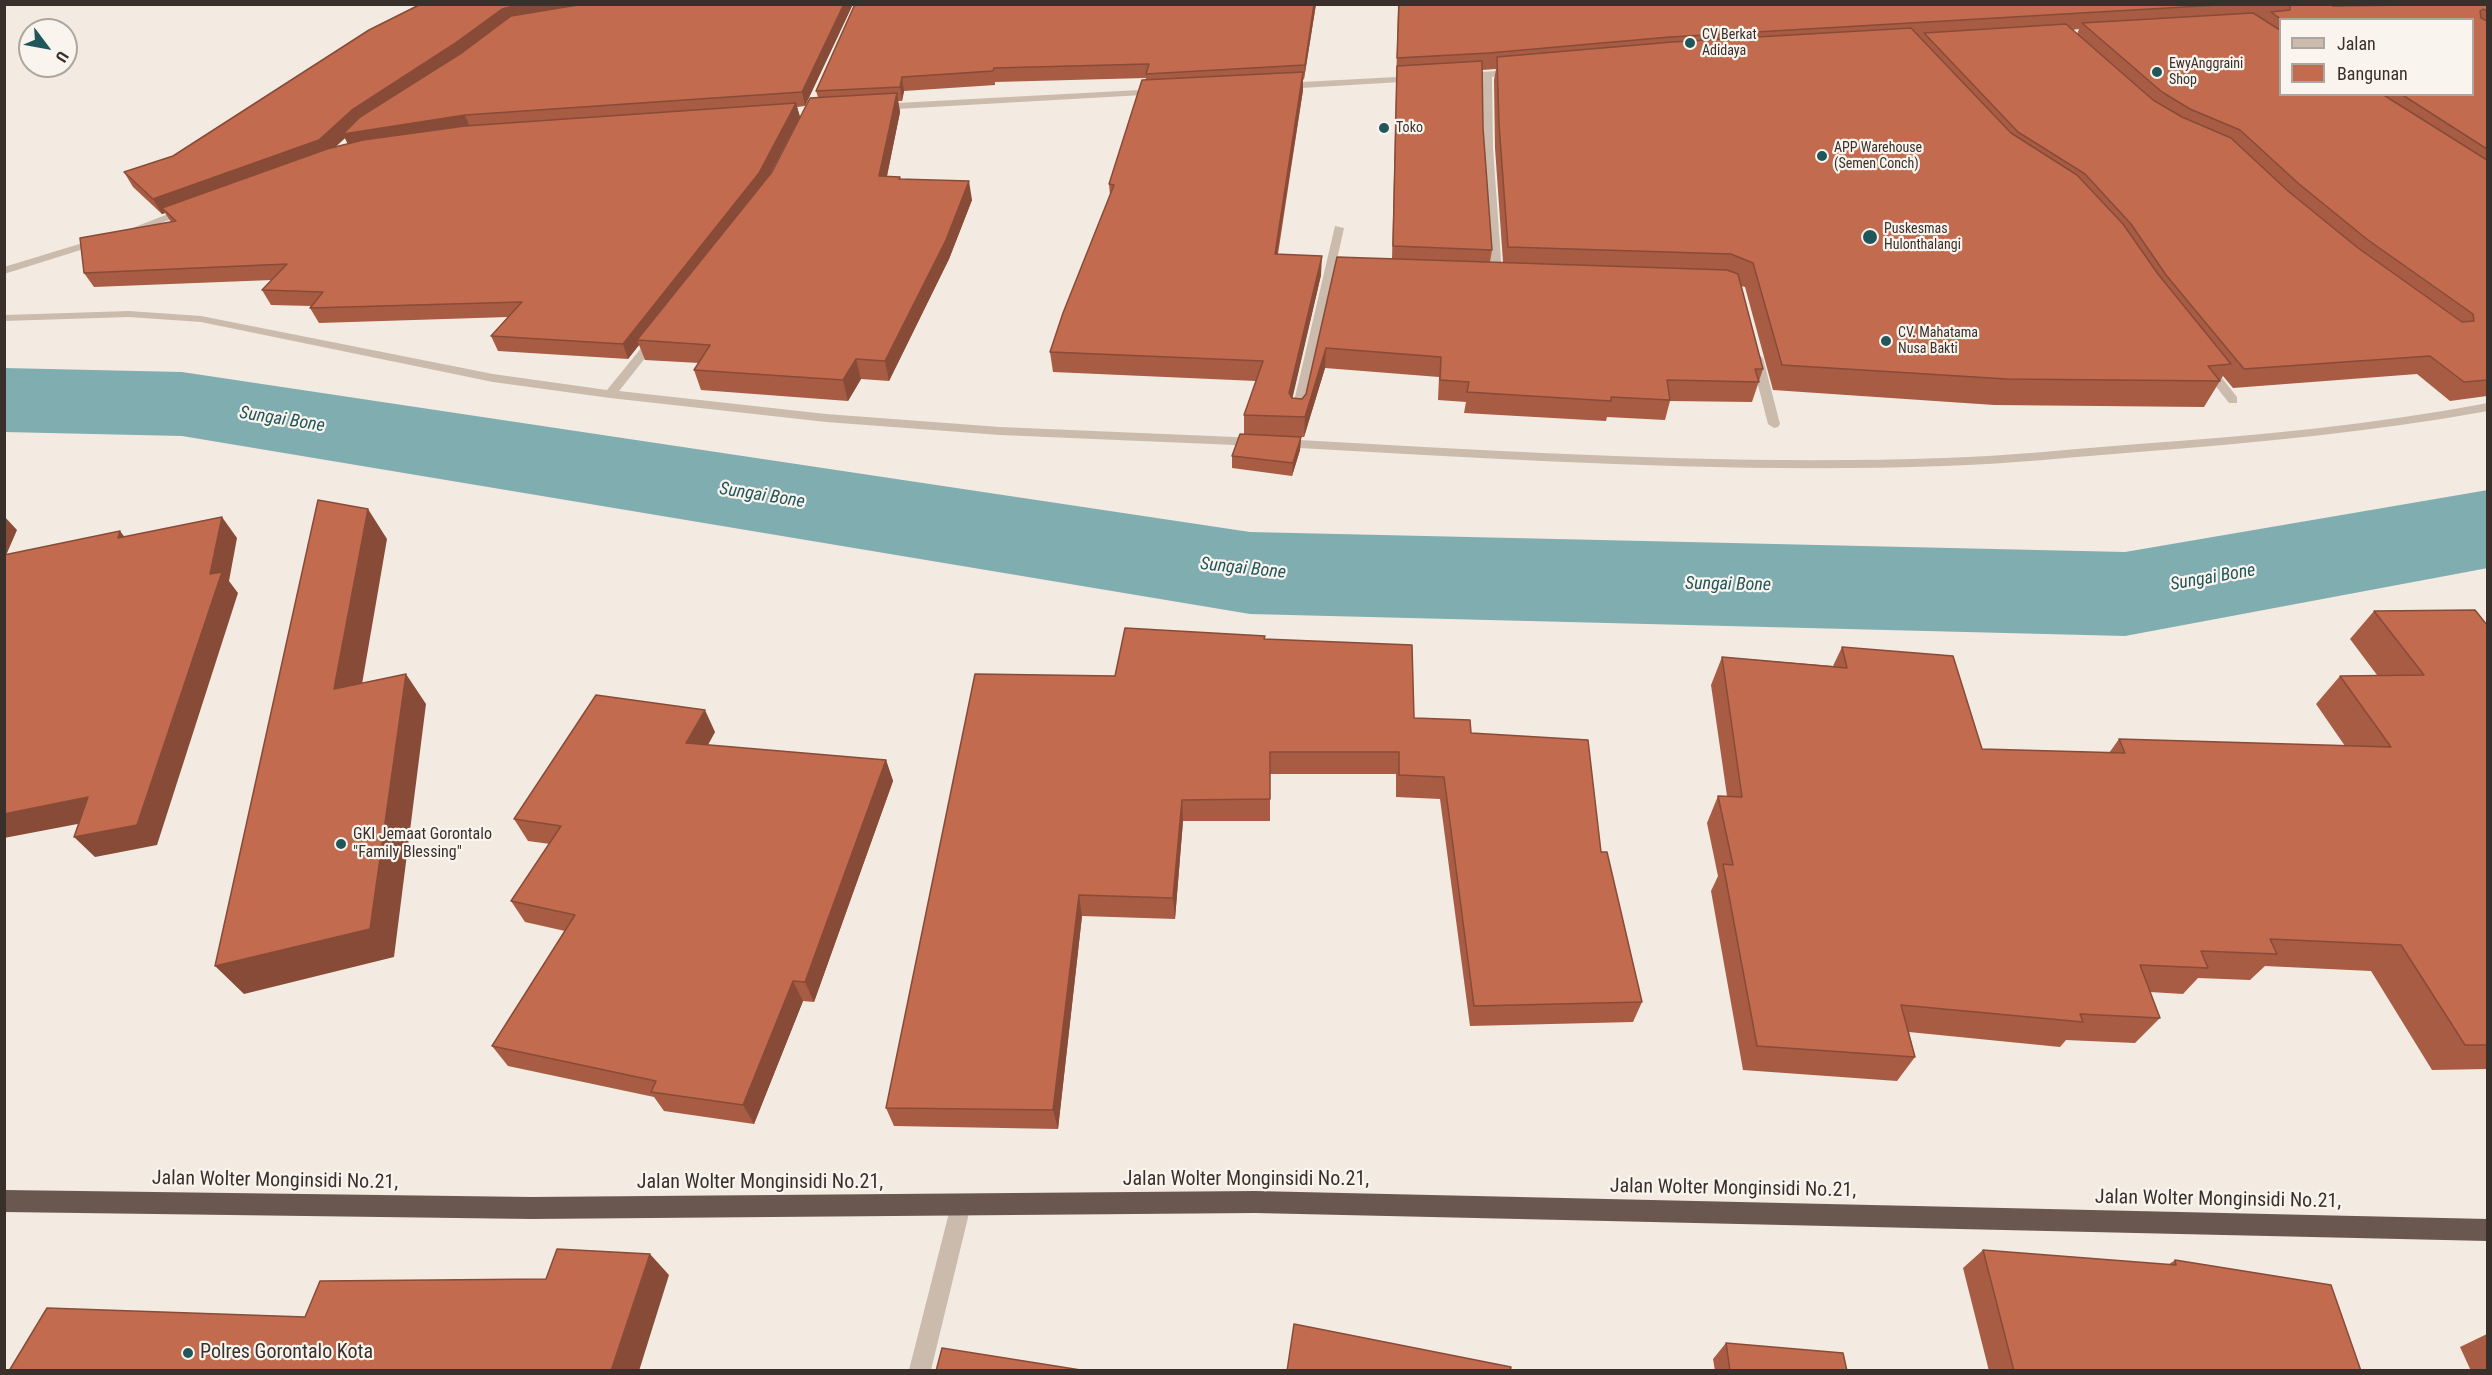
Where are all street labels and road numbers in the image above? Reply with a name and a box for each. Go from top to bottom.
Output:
street label: Jalan Wolter Monginsidi No.21, [152,1167,398,1195]
street label: Jalan Wolter Monginsidi No.21, [1123,1168,1369,1192]
street label: Jalan Wolter Monginsidi No.21, [637,1171,883,1195]
street label: Jalan Wolter Monginsidi No.21, [1610,1175,1856,1203]
street label: Jalan Wolter Monginsidi No.21, [2095,1186,2341,1214]

